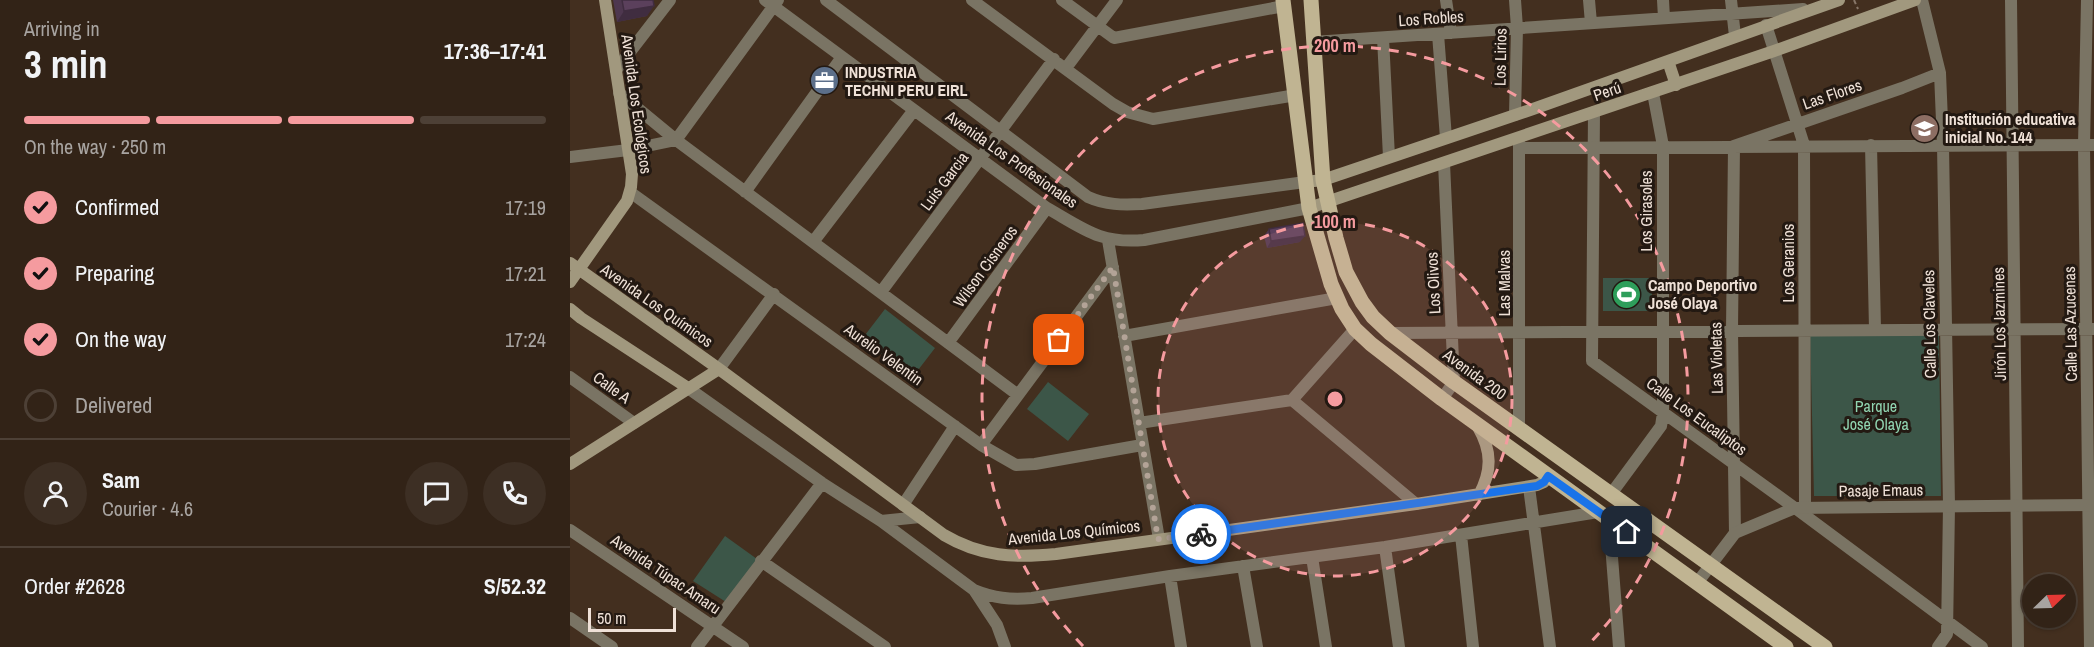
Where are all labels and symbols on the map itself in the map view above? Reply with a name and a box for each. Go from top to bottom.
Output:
street label: Los Robles [1397,5,1465,31]
street label: Los Lirios [1488,28,1512,86]
street label: Avenida Los Ecológicos [616,32,658,175]
text: 200 m [1314,33,1356,58]
place label: INDUSTRIA TECHNI PERU EIRL [845,61,967,101]
office icon: INDUSTRIA TECHNI PERU EIRL [808,65,840,97]
street label: Las Flores [1799,74,1865,114]
street label: Perú [1590,76,1624,106]
street label: Avenida Los Profesionales [941,105,1082,213]
place label: Institución educativa inicial No. 144 [1945,108,2076,148]
school or university icon: Institución educativa inicial No. 144 [1908,112,1940,144]
street label: Luis Garcia [915,147,974,215]
street label: Los Girasoles [1635,171,1657,251]
text: 100 m [1314,209,1356,234]
street label: Wilson Cisneros [948,221,1022,311]
street label: Los Geranios [1777,224,1799,302]
street label: Las Malvas [1493,250,1515,316]
street label: Los Olivos [1420,251,1446,315]
street label: Avenida Los Químicos [596,257,718,352]
street label: Calle Las Azucenas [2058,266,2082,382]
street label: Jirón Los Jazmines [1987,267,2011,381]
street label: Calle Los Claveles [1917,269,1941,379]
place label: Campo Deportivo José Olaya [1648,274,1757,314]
sports icon: Campo Deportivo José Olaya [1611,278,1643,310]
pin [1033,314,1084,365]
street label: Aurelio Velentin [839,317,928,390]
street label: Las Violetas [1704,322,1728,394]
street label: Avenida 200 [1438,343,1511,404]
street label: Calle A [589,366,635,408]
street label: Calle Los Eucaliptos [1642,372,1752,460]
centre of rings [1325,389,1345,409]
park label: Parque José Olaya [1843,395,1910,435]
street label: Pasaje Emaus [1839,478,1923,502]
courier [1171,504,1231,564]
pin [1601,506,1652,557]
street label: Avenida Los Químicos [1006,514,1141,550]
street label: Avenida Túpac Amaru [606,528,725,619]
north arrow [2022,574,2076,628]
scale bar [588,605,676,632]

